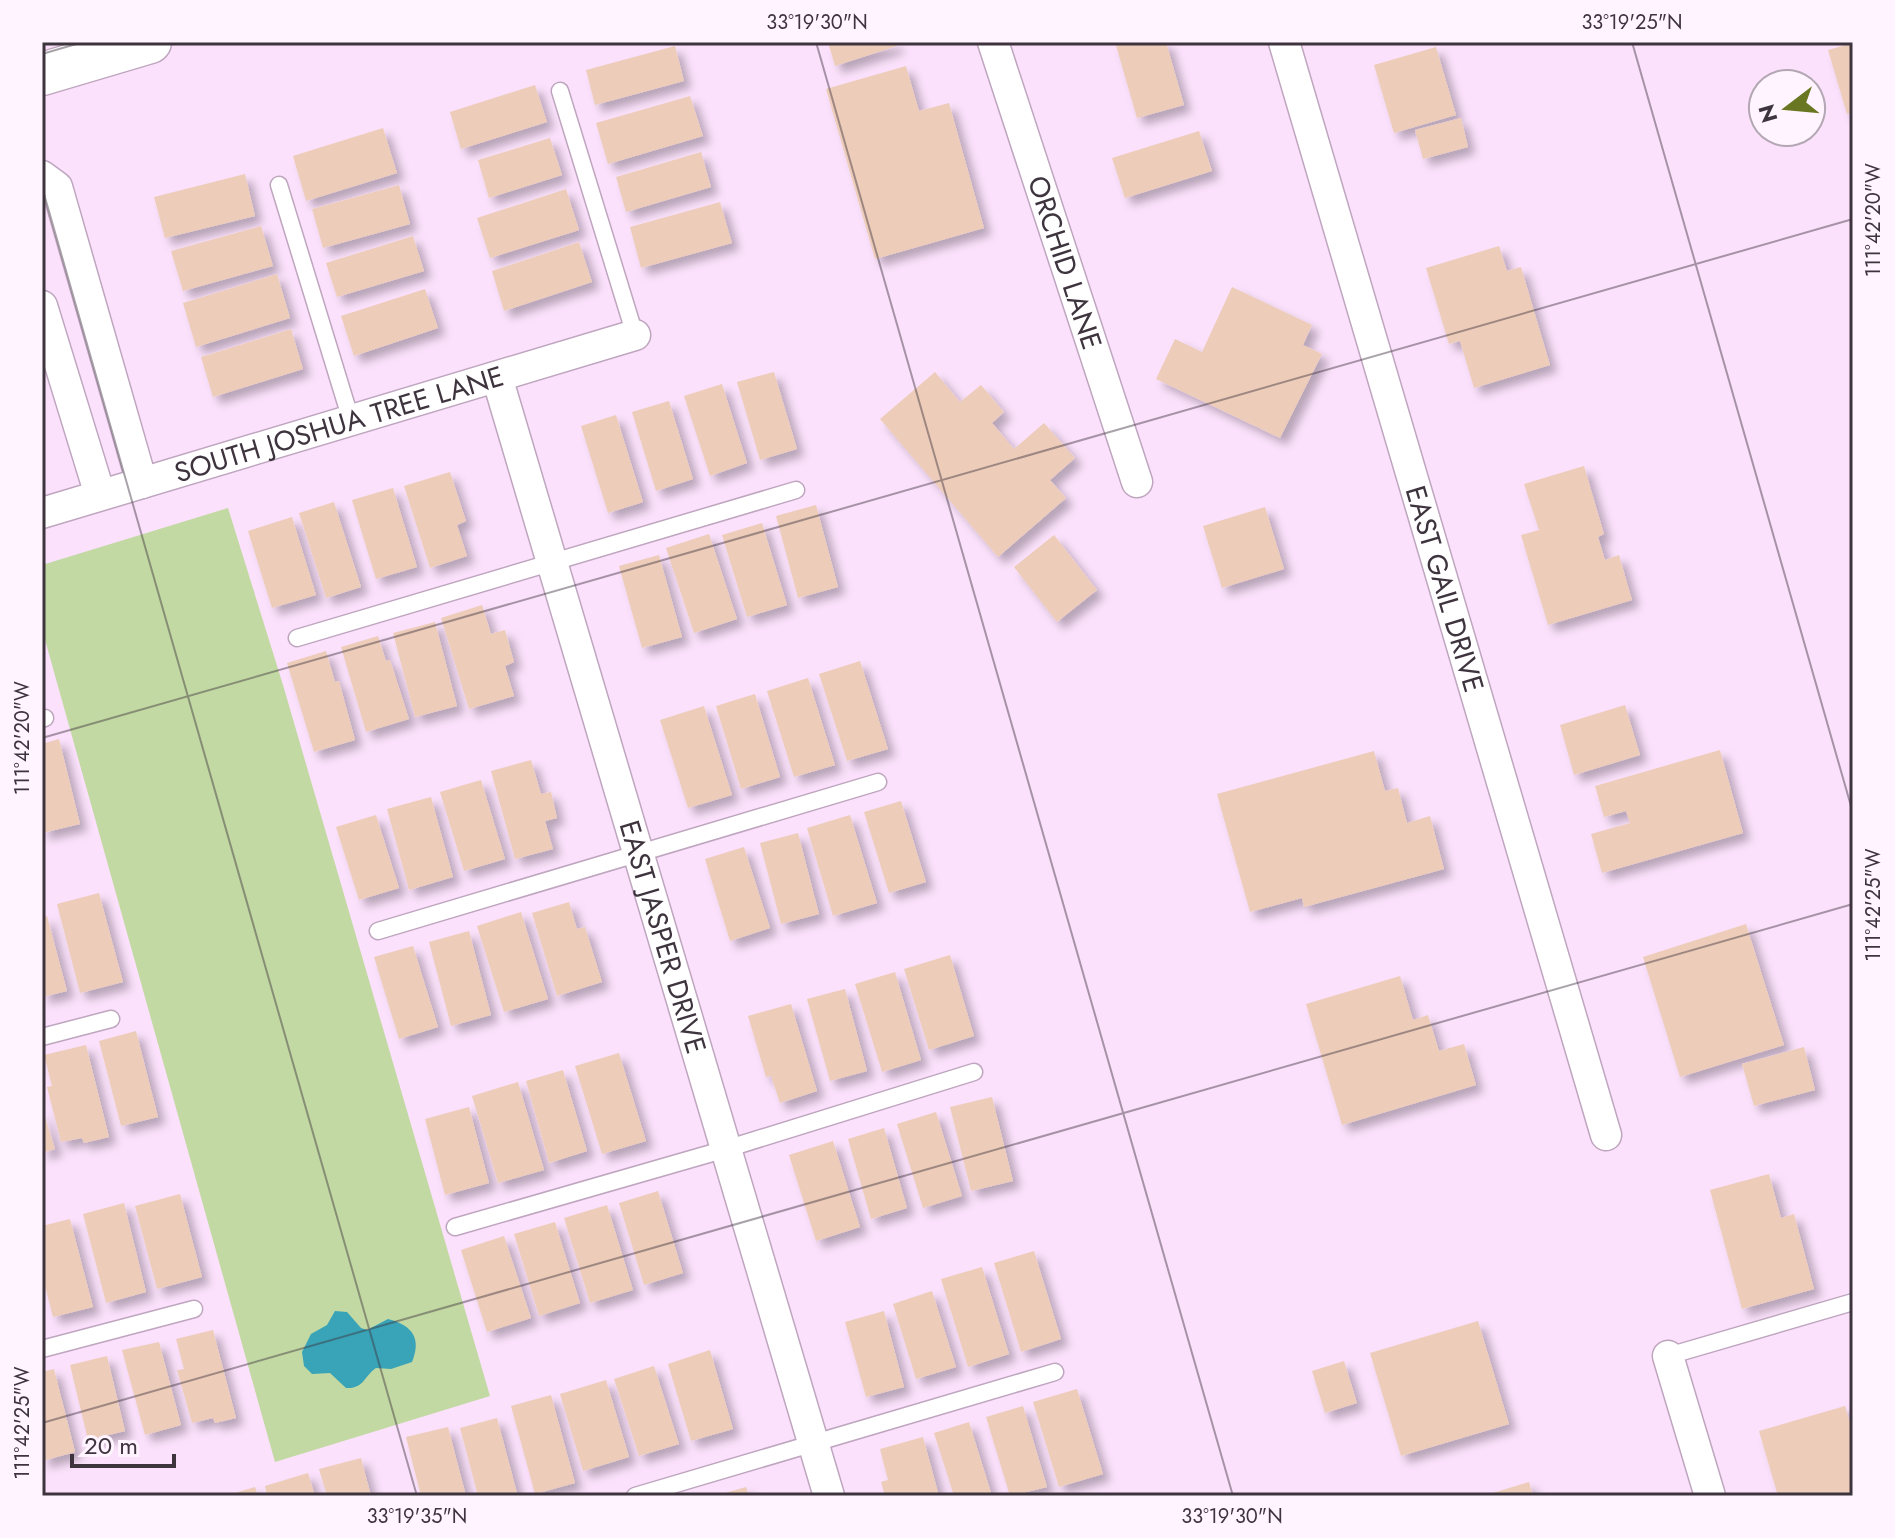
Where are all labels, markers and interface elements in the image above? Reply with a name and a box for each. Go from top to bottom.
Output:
text: 33°19'30"N [766,8,868,37]
text: 33°19'25"N [1581,8,1683,37]
north arrow [1747,68,1827,148]
text: N [1750,101,1786,126]
text: 111°42'20"W [1859,163,1888,277]
street label: ORCHID LANE [1017,171,1112,355]
street label: SOUTH JOSHUA TREE LANE [169,356,509,493]
street label: EAST GAIL DRIVE [1395,481,1494,697]
text: 111°42'20"W [8,681,37,795]
street label: EAST JASPER DRIVE [609,815,717,1059]
text: 111°42'25"W [1859,848,1888,962]
text: 111°42'25"W [8,1366,37,1480]
scale bar [72,1418,174,1468]
text: 20 m [84,1428,138,1463]
text: 33°19'35"N [367,1502,467,1531]
text: 33°19'30"N [1181,1502,1283,1531]

